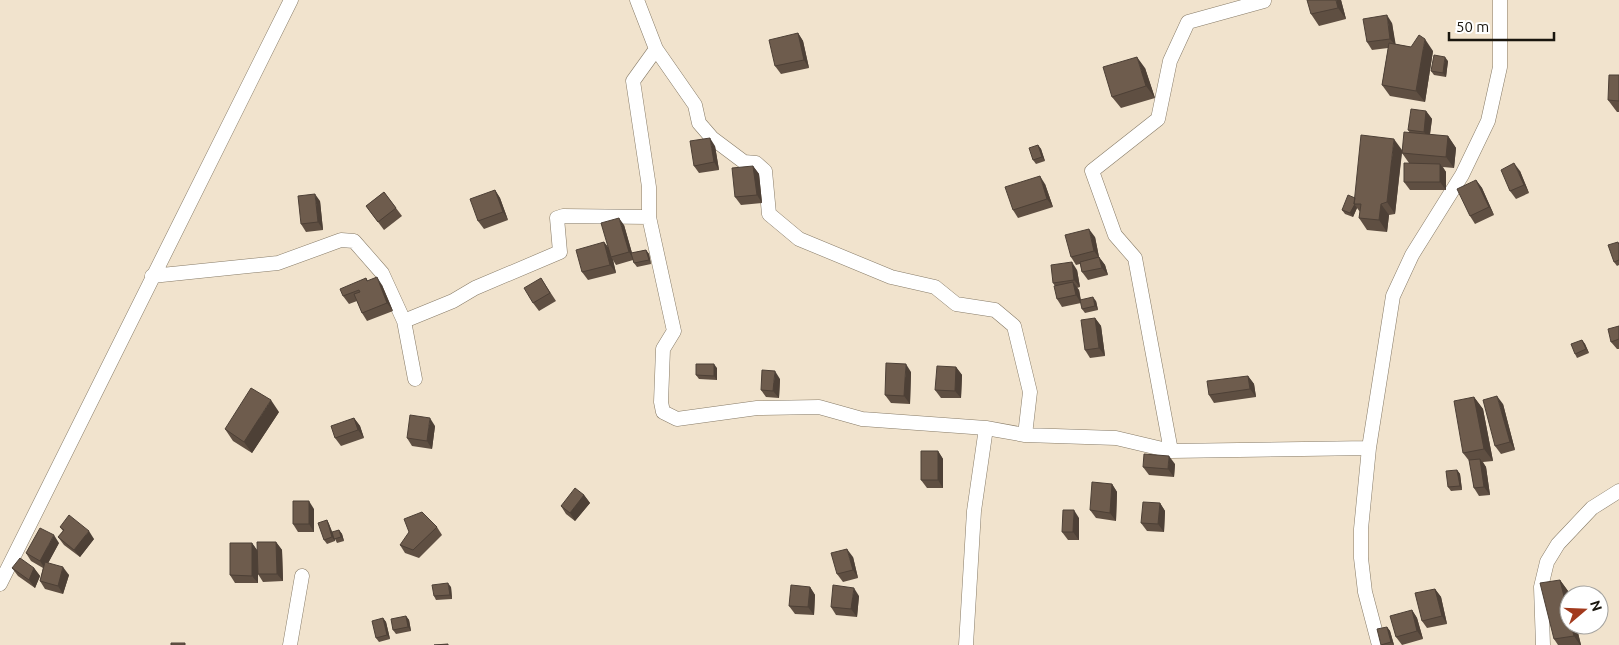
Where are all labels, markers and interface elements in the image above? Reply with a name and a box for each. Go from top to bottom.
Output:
scale bar [1449,10,1554,42]
text: 50 m [1456,18,1489,35]
north arrow [1559,585,1609,635]
text: N [1587,598,1606,613]

